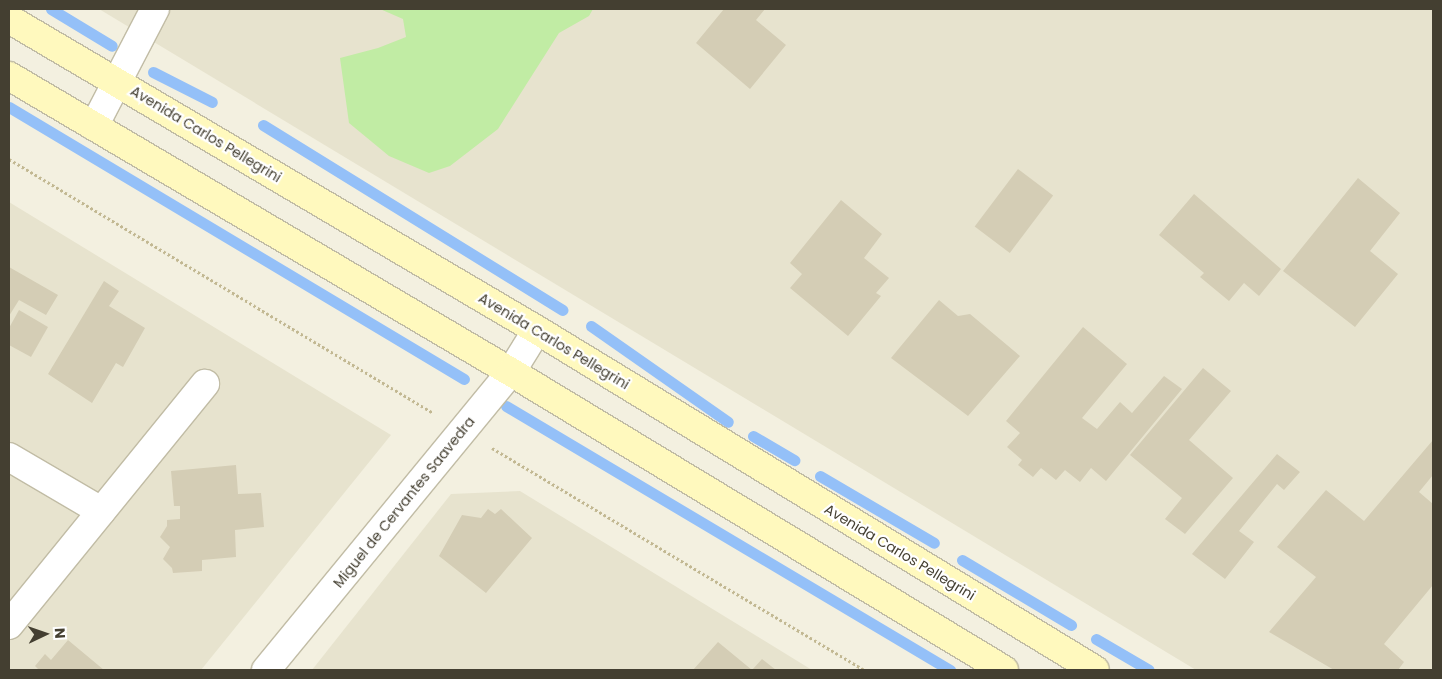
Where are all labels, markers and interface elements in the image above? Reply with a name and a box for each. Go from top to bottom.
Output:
street label: Avenida Carlos Pellegrini [128,82,284,186]
street label: Avenida Carlos Pellegrini [476,289,632,393]
street label: Miguel de Cervantes Saavedra [330,413,478,591]
street label: Avenida Carlos Pellegrini [822,500,978,604]
north arrow [20,609,70,659]
text: N [50,627,70,639]

